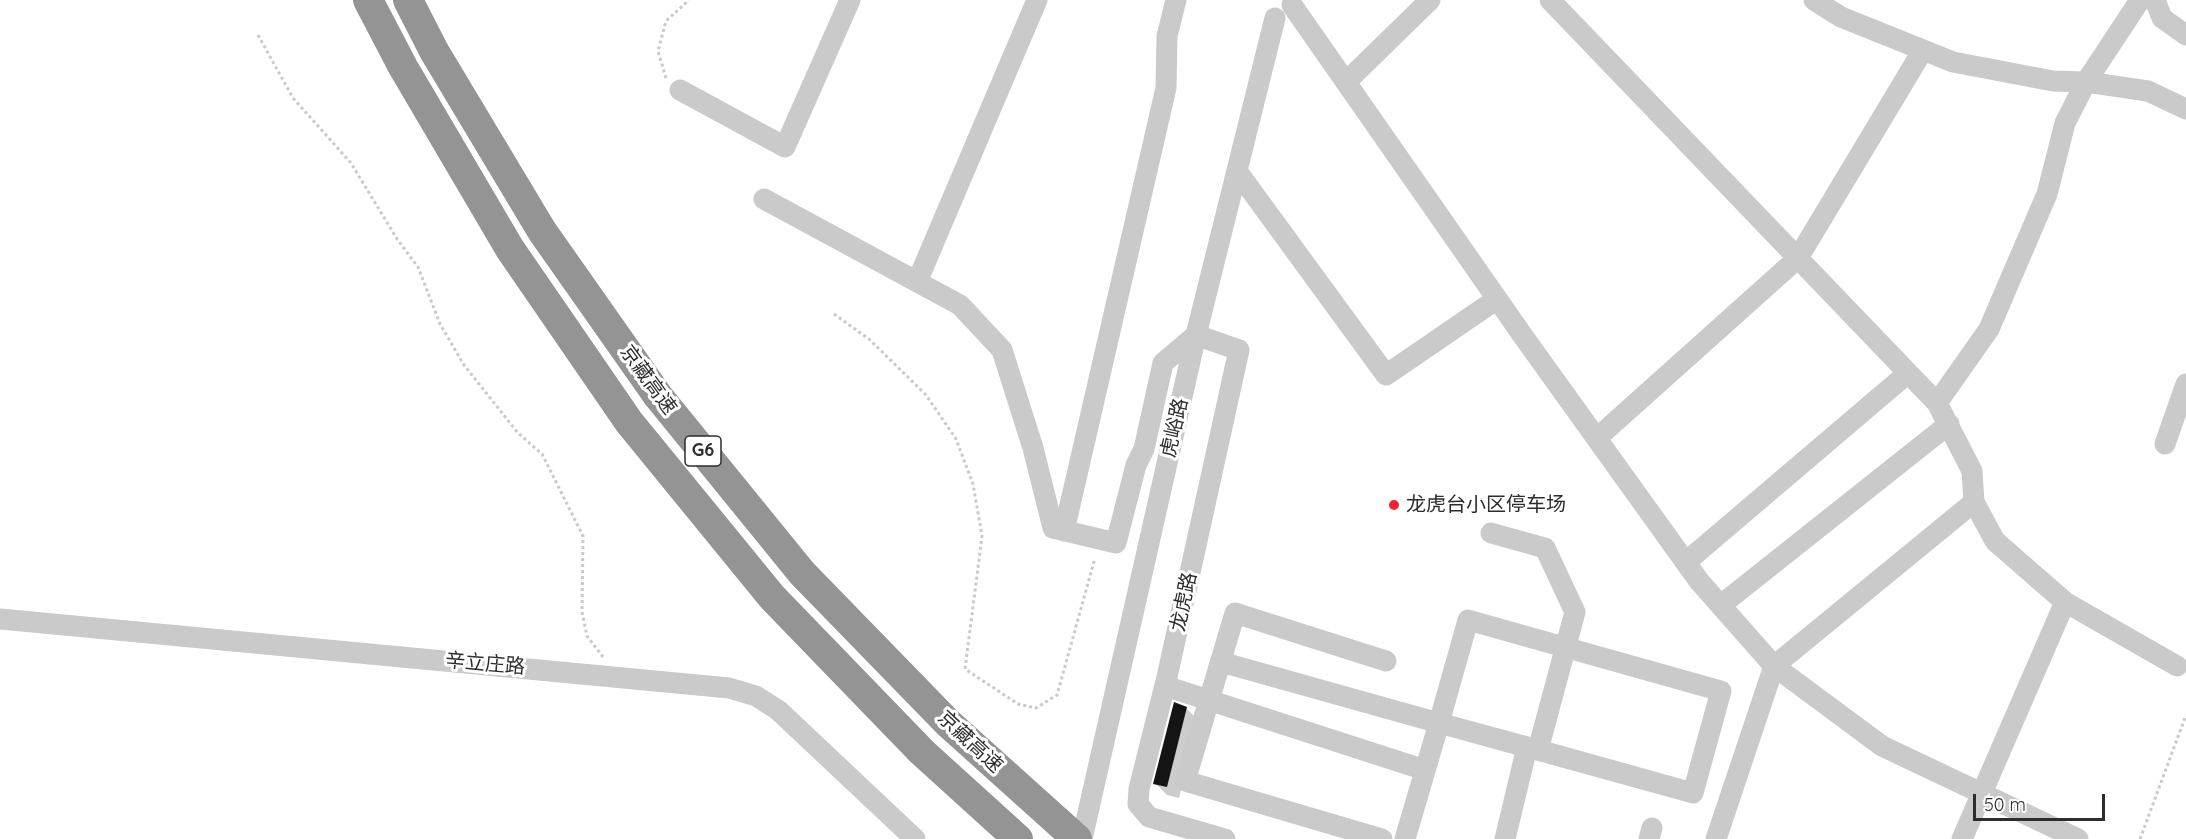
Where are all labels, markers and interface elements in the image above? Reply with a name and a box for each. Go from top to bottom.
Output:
street label: 京藏高速 [615,341,681,419]
street label: 虎峪路 [1157,396,1193,460]
road number: G6 [685,436,721,466]
place label: 龙虎台小区停车场 [1406,493,1566,517]
marker: 龙虎台小区停车场 [1387,498,1401,512]
street label: 龙虎路 [1166,570,1202,634]
street label: 辛立庄路 [444,649,526,679]
street label: 京藏高速 [933,706,1007,778]
scale bar [1976,782,2108,820]
text: 50 m [1984,793,2026,816]

